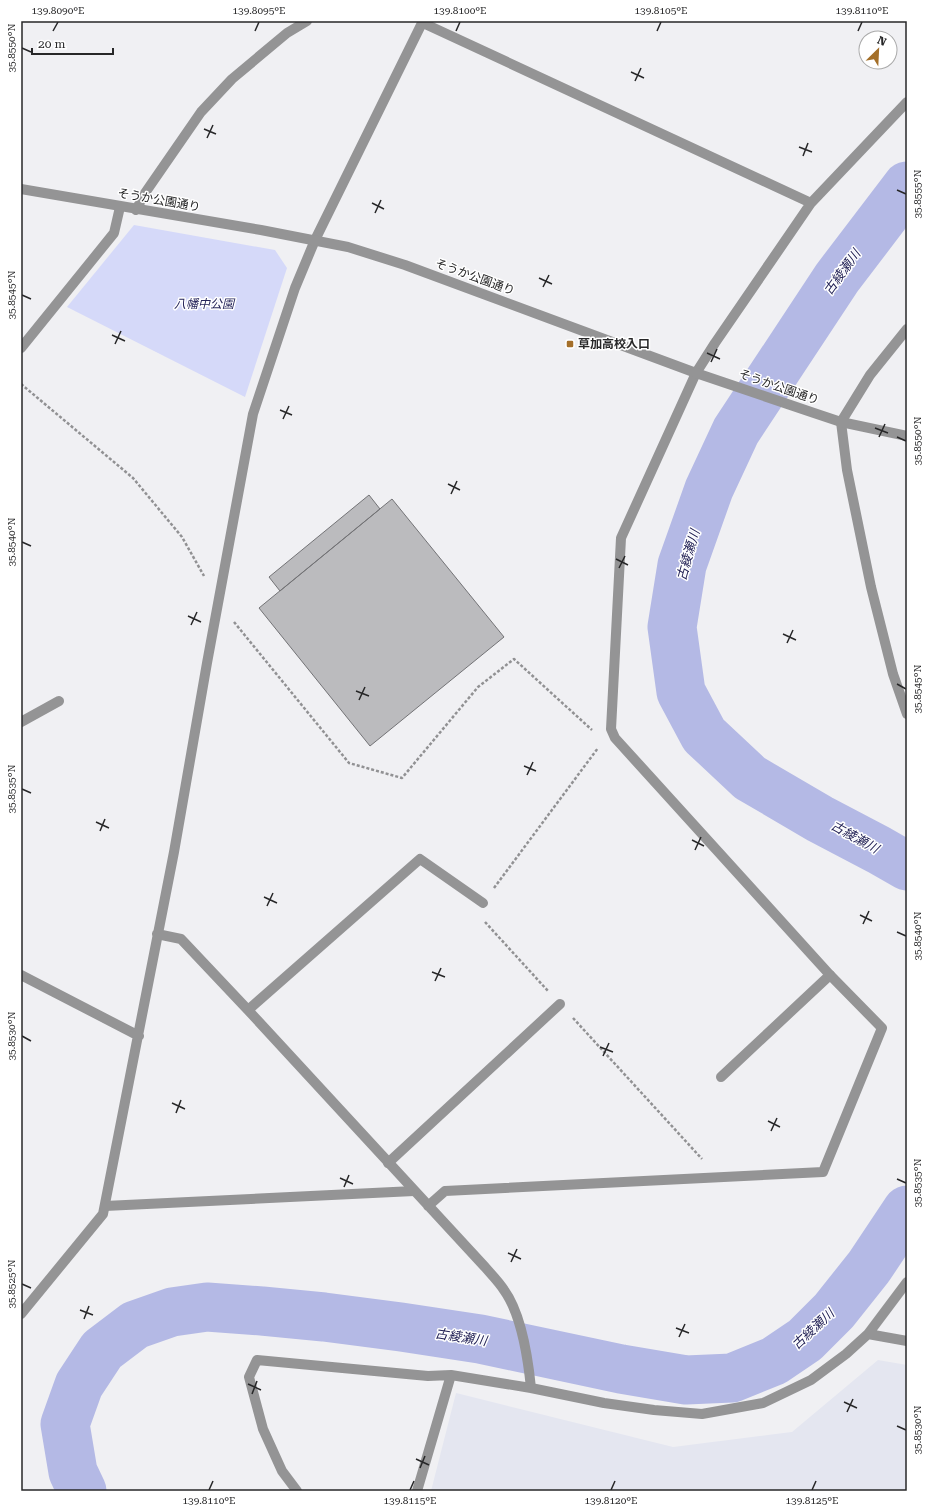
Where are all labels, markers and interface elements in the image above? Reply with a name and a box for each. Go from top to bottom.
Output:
text: 139.8090°E [31,5,85,16]
text: 139.8095°E [232,5,286,16]
text: 139.8100°E [433,5,487,16]
text: 139.8105°E [634,5,688,16]
text: 139.8110°E [835,5,889,16]
text: 35.8550°N [6,23,17,73]
scale bar [32,30,113,56]
north arrow [858,30,898,70]
text: N [875,34,889,49]
text: 20 m [38,37,65,51]
text: 35.8555°N [912,169,923,219]
street label: そうか公園通り [116,186,202,214]
water label: 古綾瀬川 [821,245,865,297]
street label: そうか公園通り [433,256,517,298]
text: 35.8545°N [6,270,17,320]
park label: 八幡中公園 [174,297,236,311]
place label: 草加高校入口 [578,337,650,351]
marker: 草加高校入口 [565,339,575,349]
street label: そうか公園通り [737,367,821,407]
text: 35.8550°N [912,416,923,466]
text: 35.8540°N [6,517,17,567]
water label: 古綾瀬川 [674,526,703,582]
text: 35.8545°N [912,664,923,714]
text: 35.8535°N [6,764,17,814]
water label: 古綾瀬川 [829,818,883,857]
text: 35.8540°N [912,911,923,961]
text: 35.8530°N [6,1011,17,1061]
text: 35.8535°N [912,1158,923,1208]
text: 35.8525°N [6,1259,17,1309]
water label: 古綾瀬川 [789,1304,839,1352]
water label: 古綾瀬川 [434,1326,490,1349]
text: 35.8530°N [912,1405,923,1455]
text: 139.8110°E [182,1495,236,1506]
text: 139.8115°E [383,1495,437,1506]
text: 139.8120°E [584,1495,638,1506]
text: 139.8125°E [785,1495,839,1506]

